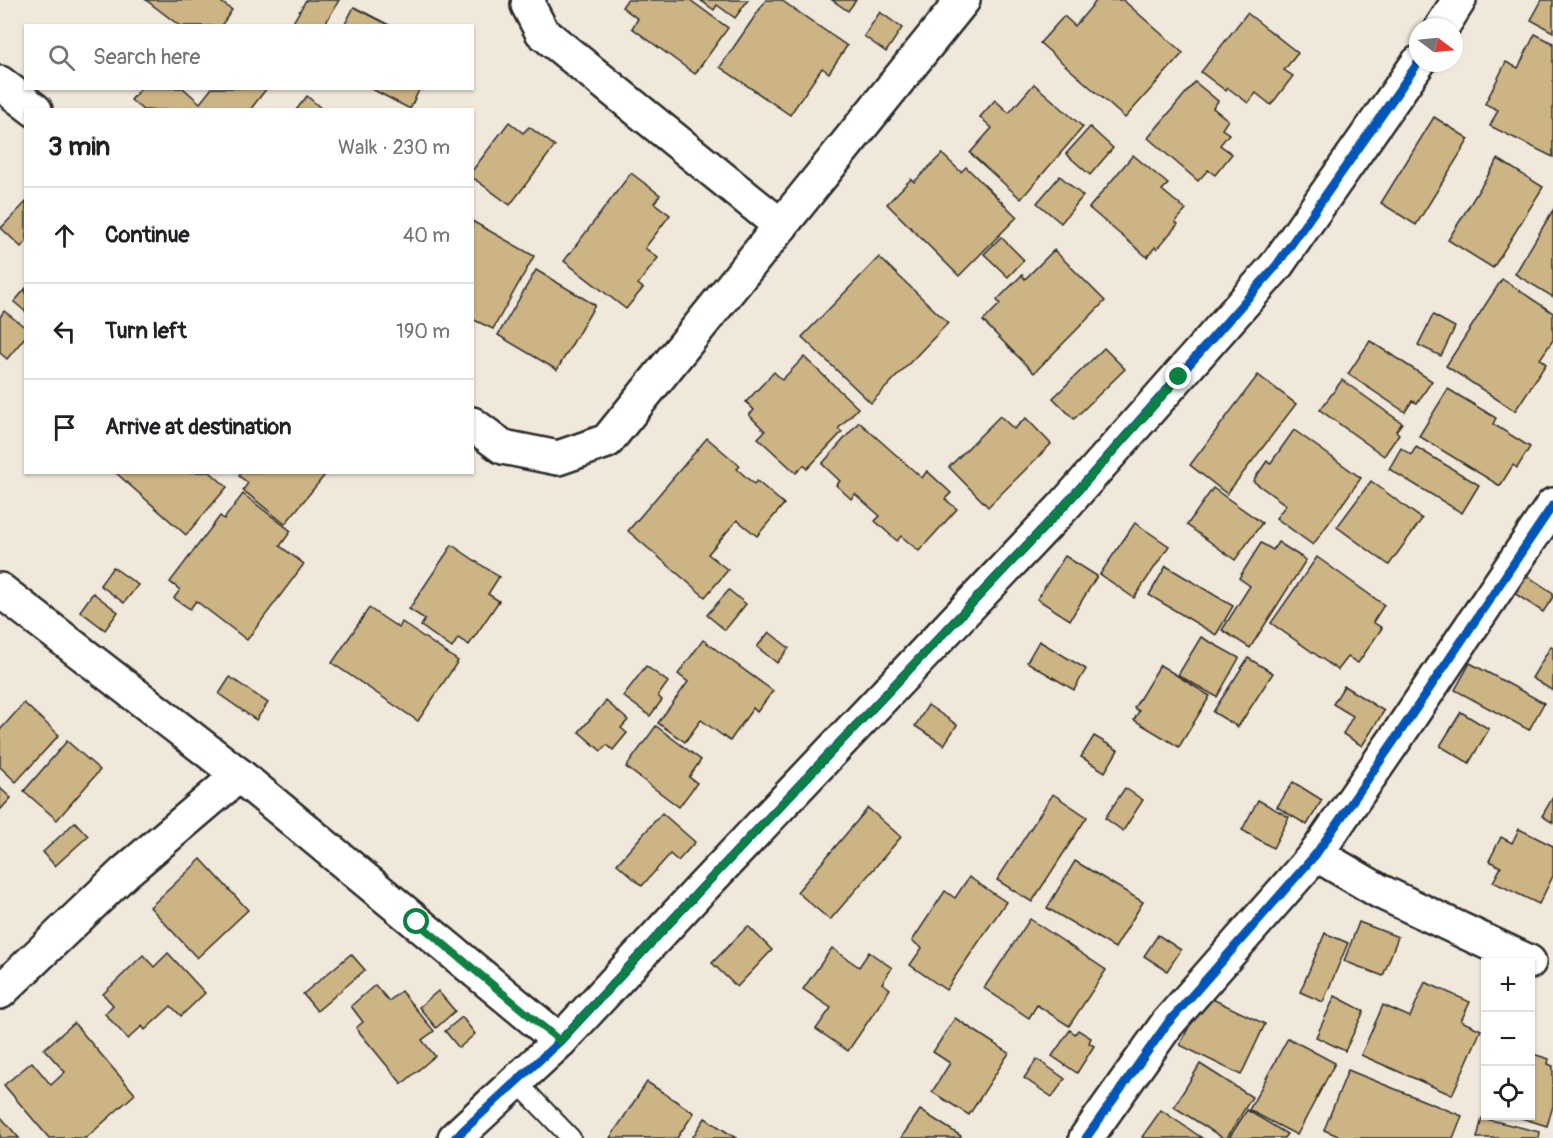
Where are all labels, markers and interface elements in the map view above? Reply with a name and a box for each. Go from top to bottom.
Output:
north arrow [1409,18,1463,72]
search box [24,24,474,90]
icon: search [45,41,78,74]
text: Search here [93,43,200,71]
text: 3 min [48,131,110,163]
text: Walk · 230 m [338,135,450,160]
icon: ahead [48,219,81,252]
text: Continue [105,221,189,249]
text: 40 m [403,223,450,248]
icon: left [48,315,81,348]
text: Turn left [105,317,187,345]
text: 190 m [396,319,450,344]
route end [1165,363,1191,389]
icon: arrive [48,411,81,444]
text: Arrive at destination [105,413,291,441]
route start [403,908,429,934]
map controls [1481,958,1535,1120]
button: + [1481,958,1535,1012]
button: − [1481,1012,1535,1066]
button: locate [1481,1066,1535,1120]

